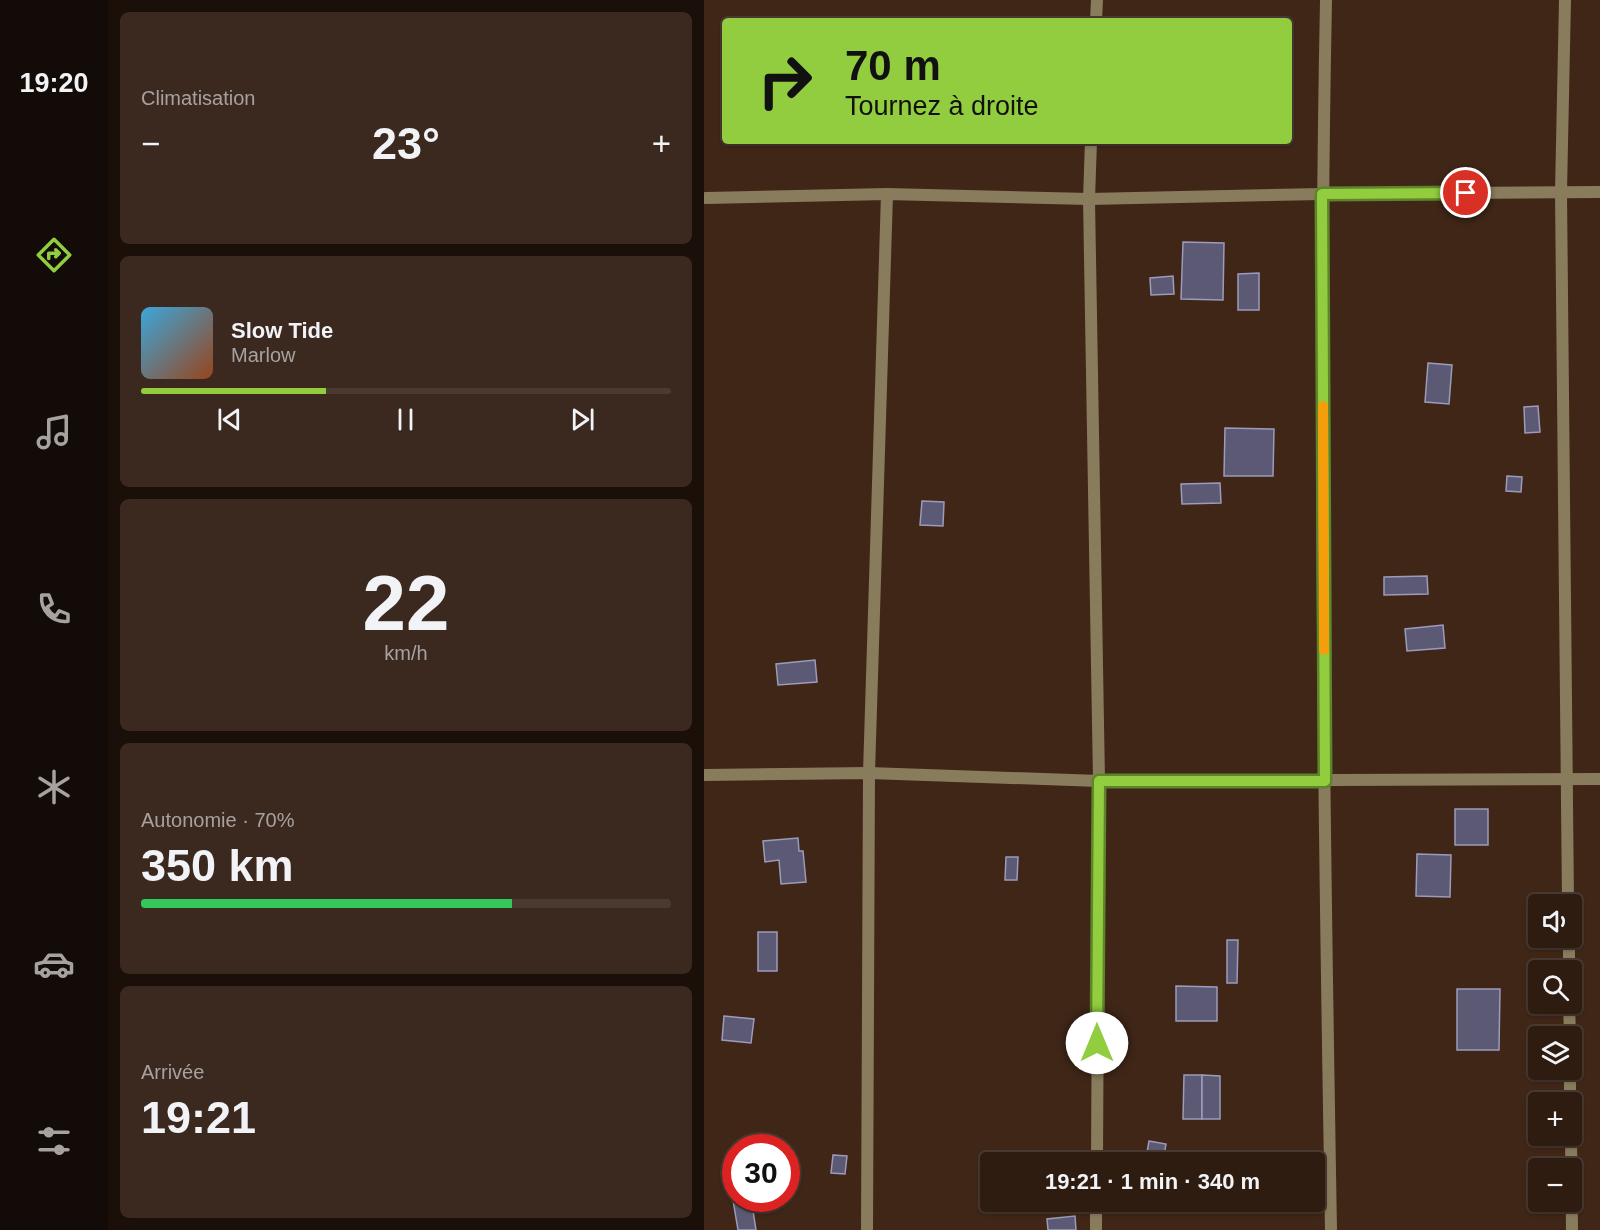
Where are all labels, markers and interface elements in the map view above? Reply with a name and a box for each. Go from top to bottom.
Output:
icon: right [746,42,824,120]
text: 70 m [845,42,941,89]
text: 19:20 [19,68,89,98]
text: Climatisation [141,87,255,109]
text: Tournez à droite [845,91,1039,121]
text: 23° [372,118,440,169]
text: − [141,125,160,162]
text: + [652,125,671,162]
pin [1440,167,1491,218]
icon: arrive [1449,176,1482,209]
icon: directions [33,234,75,276]
text: Slow Tide [231,318,333,343]
text: Marlow [231,344,295,366]
icon: previous [213,403,246,436]
icon: pause [389,403,422,436]
icon: next [566,403,599,436]
icon: music [33,411,75,453]
text: 22 [363,559,449,647]
icon: phone [33,588,75,630]
text: km/h [384,642,428,664]
icon: climate [33,766,75,808]
text: Autonomie · 70% [141,809,294,831]
text: 350 km [141,840,294,891]
map controls [1528,894,1582,1212]
button: sound [1528,894,1582,948]
icon: car [33,943,75,985]
button: search [1528,960,1582,1014]
position arrow [1065,1011,1129,1075]
button: layers [1528,1026,1582,1080]
text: Arrivée [141,1061,204,1083]
text: 19:21 [141,1092,256,1143]
button: + [1528,1092,1582,1146]
icon: filters [33,1120,75,1162]
speed limit sign: 30 [722,1134,800,1212]
button: − [1528,1158,1582,1212]
text: 19:21 · 1 min · 340 m [1045,1169,1260,1194]

